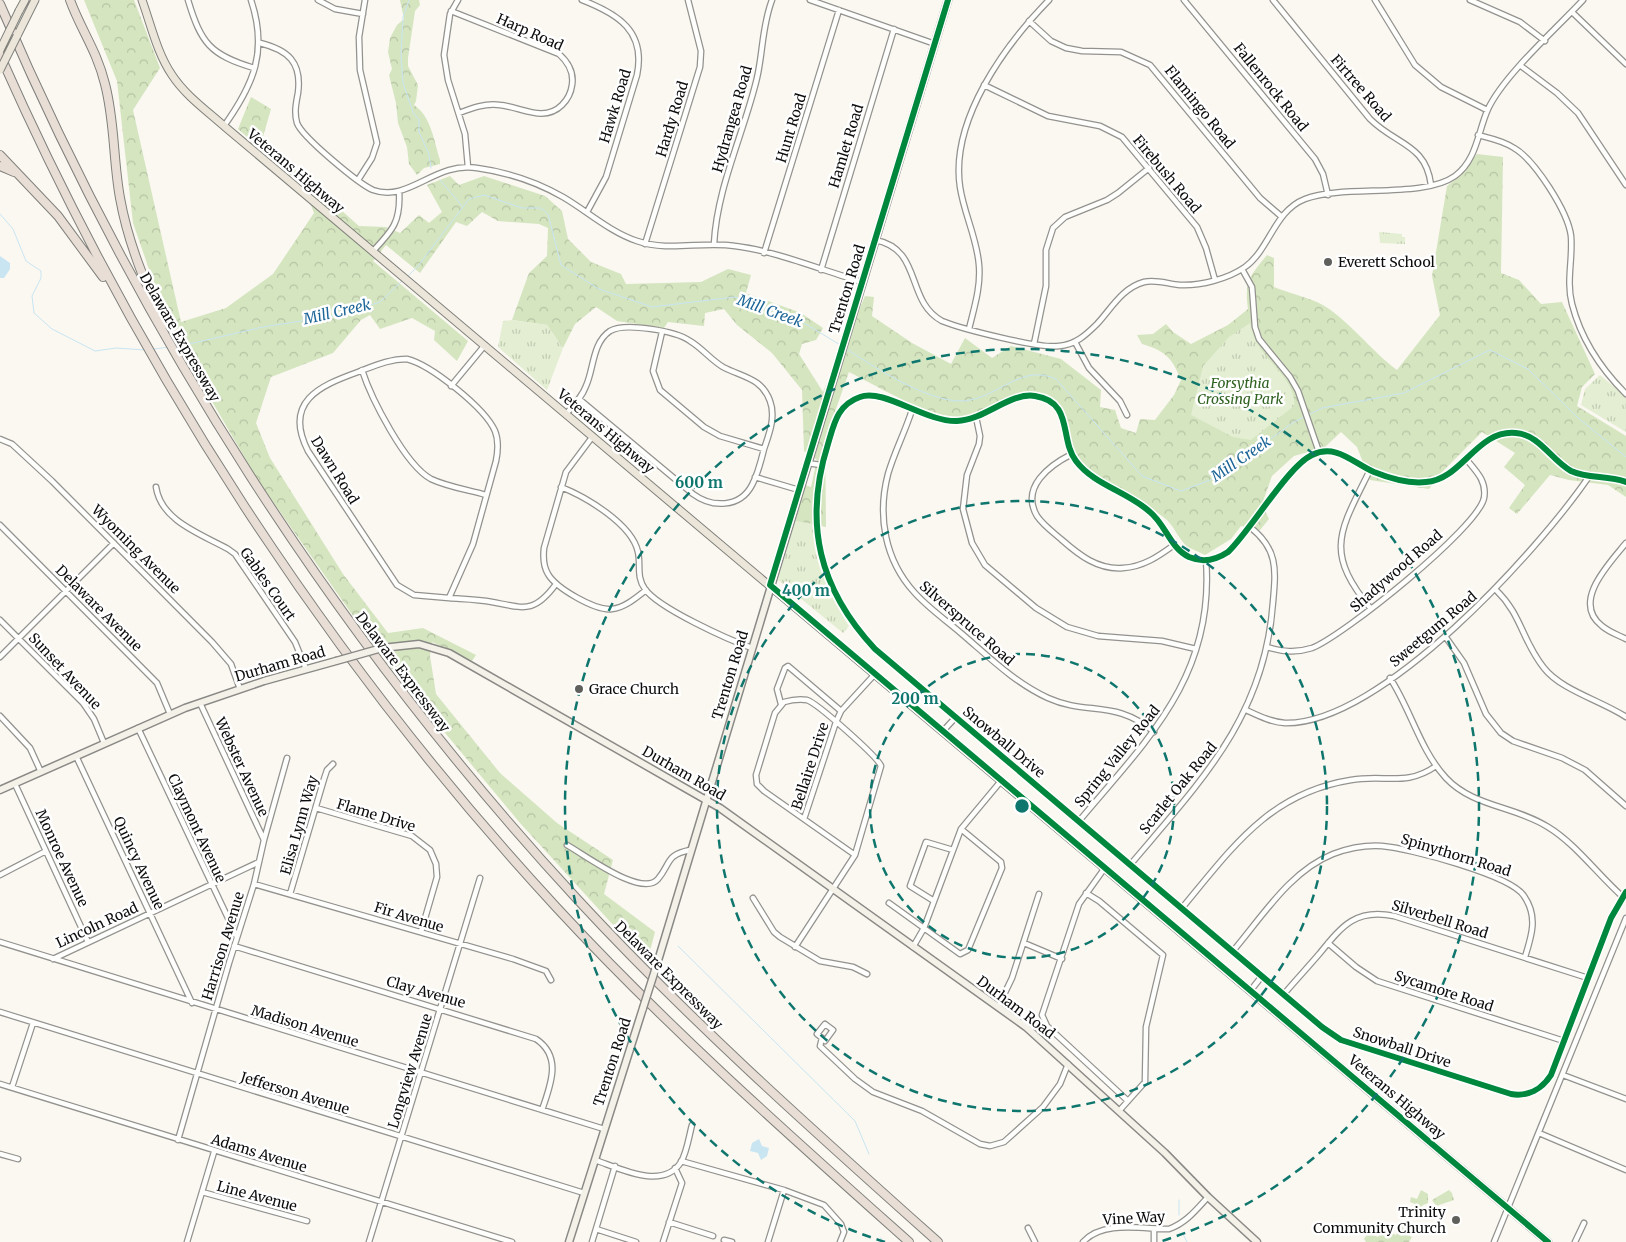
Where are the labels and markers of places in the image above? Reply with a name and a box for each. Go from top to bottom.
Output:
place label: Everett School [1338,253,1435,271]
marker: Everett School [1322,256,1334,268]
place label: Grace Church [589,680,679,698]
marker: Grace Church [573,683,585,695]
centre of rings [1013,797,1031,815]
place label: Trinity Community Church [1313,1203,1447,1237]
marker: Trinity Community Church [1450,1214,1462,1226]

